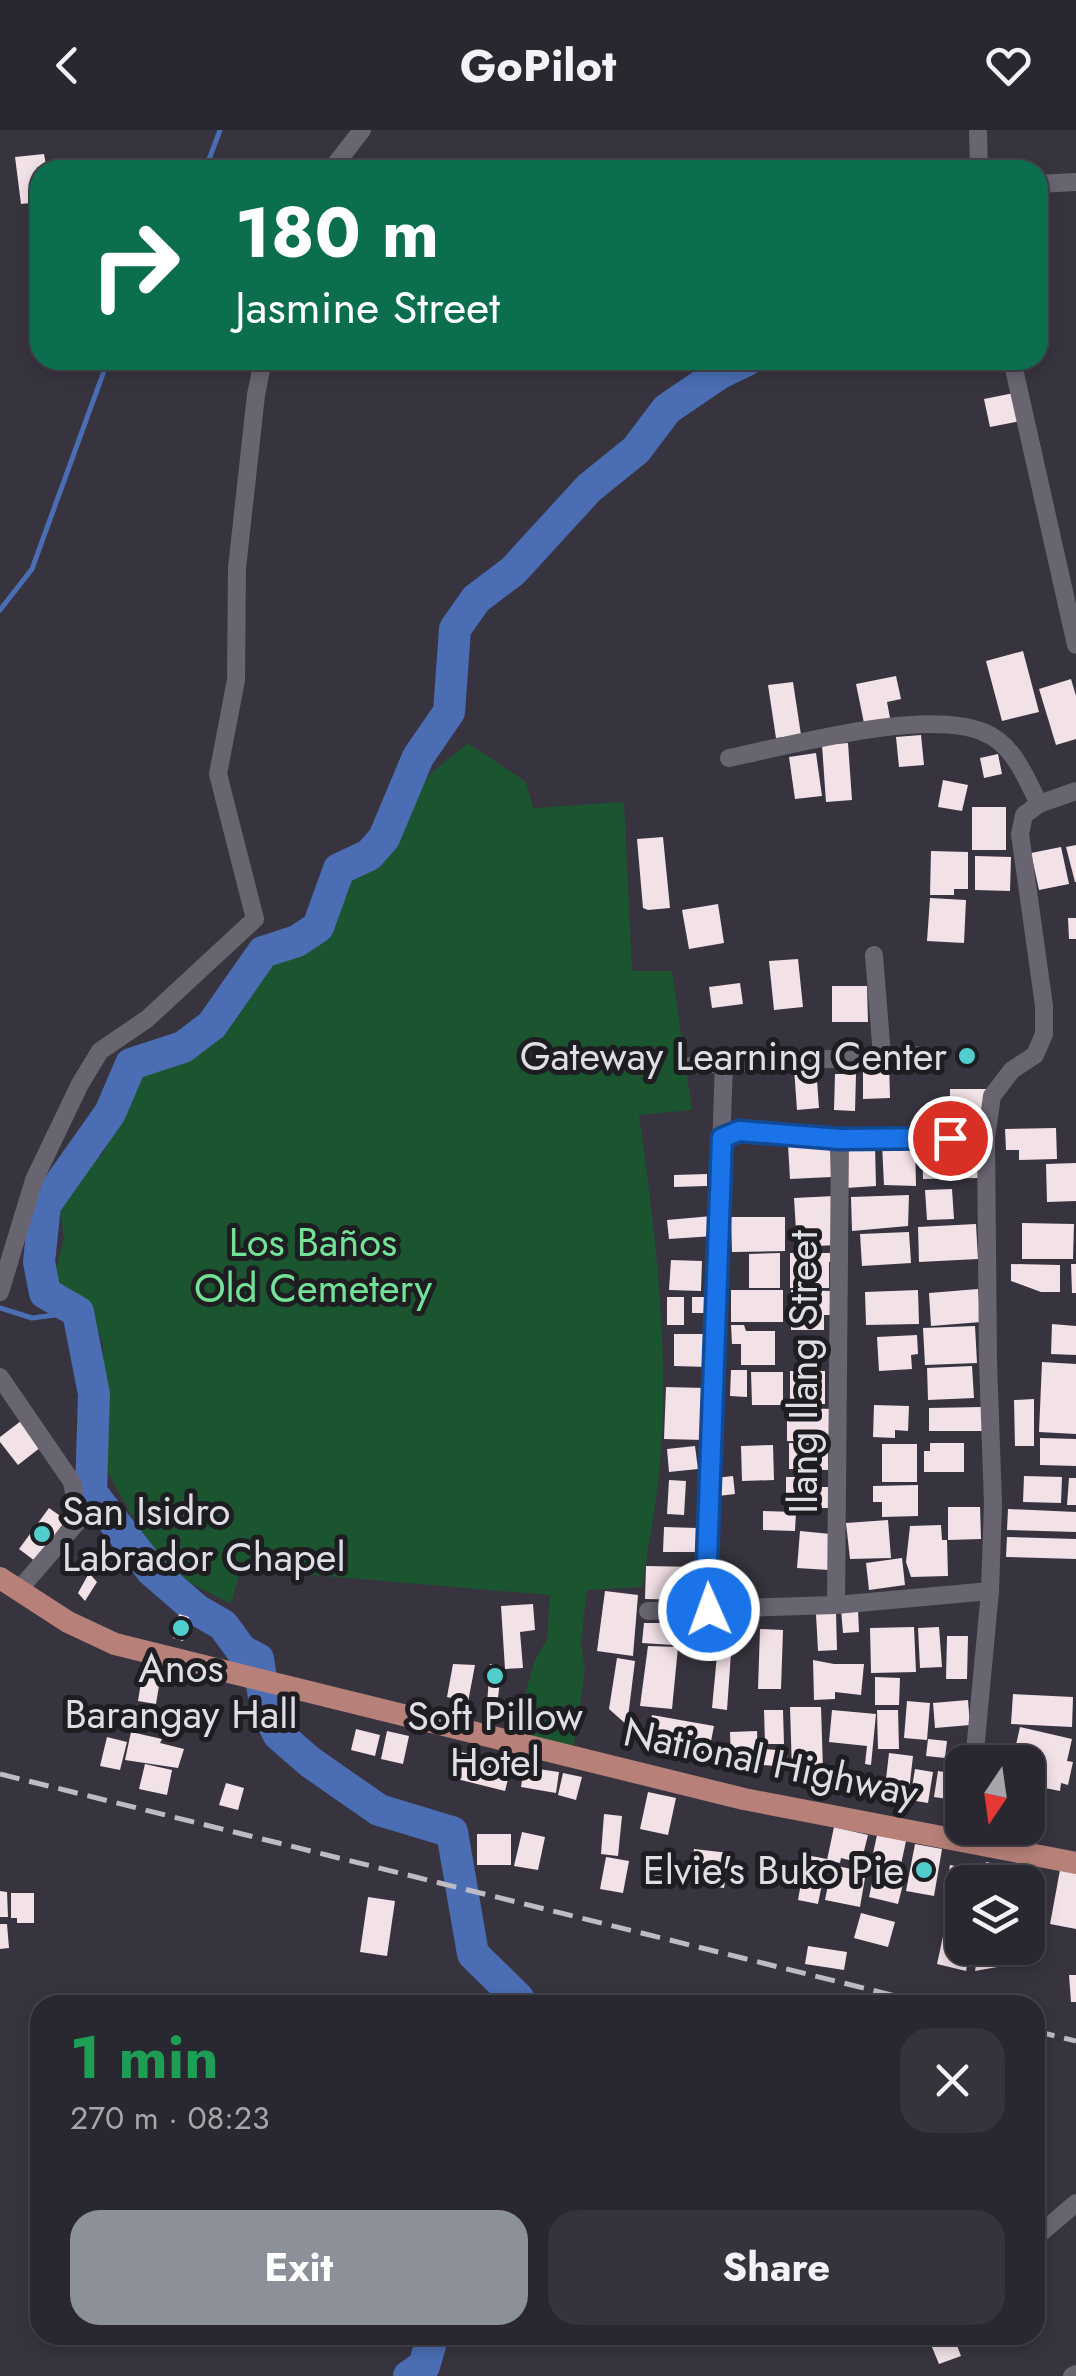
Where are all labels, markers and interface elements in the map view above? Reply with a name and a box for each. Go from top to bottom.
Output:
text: GoPilot [460,33,616,98]
icon: back [40,38,95,93]
icon: heart [981,38,1036,93]
text: 180 m [235,182,439,283]
icon: right [70,200,200,330]
text: Jasmine Street [235,275,500,340]
place label: Gateway Learning Center [520,1027,947,1085]
marker: Gateway Learning Center [956,1045,978,1067]
pin [908,1096,993,1181]
icon: arrive [923,1111,978,1166]
park label: Los Baños Old Cemetery [194,1213,432,1317]
street label: Ilang Ilang Street [774,1230,832,1514]
place label: San Isidro Labrador Chapel [62,1482,346,1586]
marker: San Isidro Labrador Chapel [31,1523,53,1545]
position arrow [657,1558,761,1662]
marker: Anos Barangay Hall [170,1617,192,1639]
place label: Anos Barangay Hall [64,1639,298,1743]
marker: Soft Pillow Hotel [484,1665,506,1687]
place label: Soft Pillow Hotel [407,1687,583,1791]
street label: National Highway [618,1702,924,1822]
north arrow [945,1745,1045,1845]
map controls [945,1745,1045,1965]
place label: Elvie's Buko Pie [643,1841,904,1899]
marker: Elvie's Buko Pie [913,1859,935,1881]
button: layers [945,1865,1045,1965]
text: 1 min [70,2014,219,2101]
button: close [900,2028,1005,2133]
text: 270 m · 08:23 [70,2095,270,2141]
button: Exit [70,2210,528,2325]
button: Share [548,2210,1005,2325]

